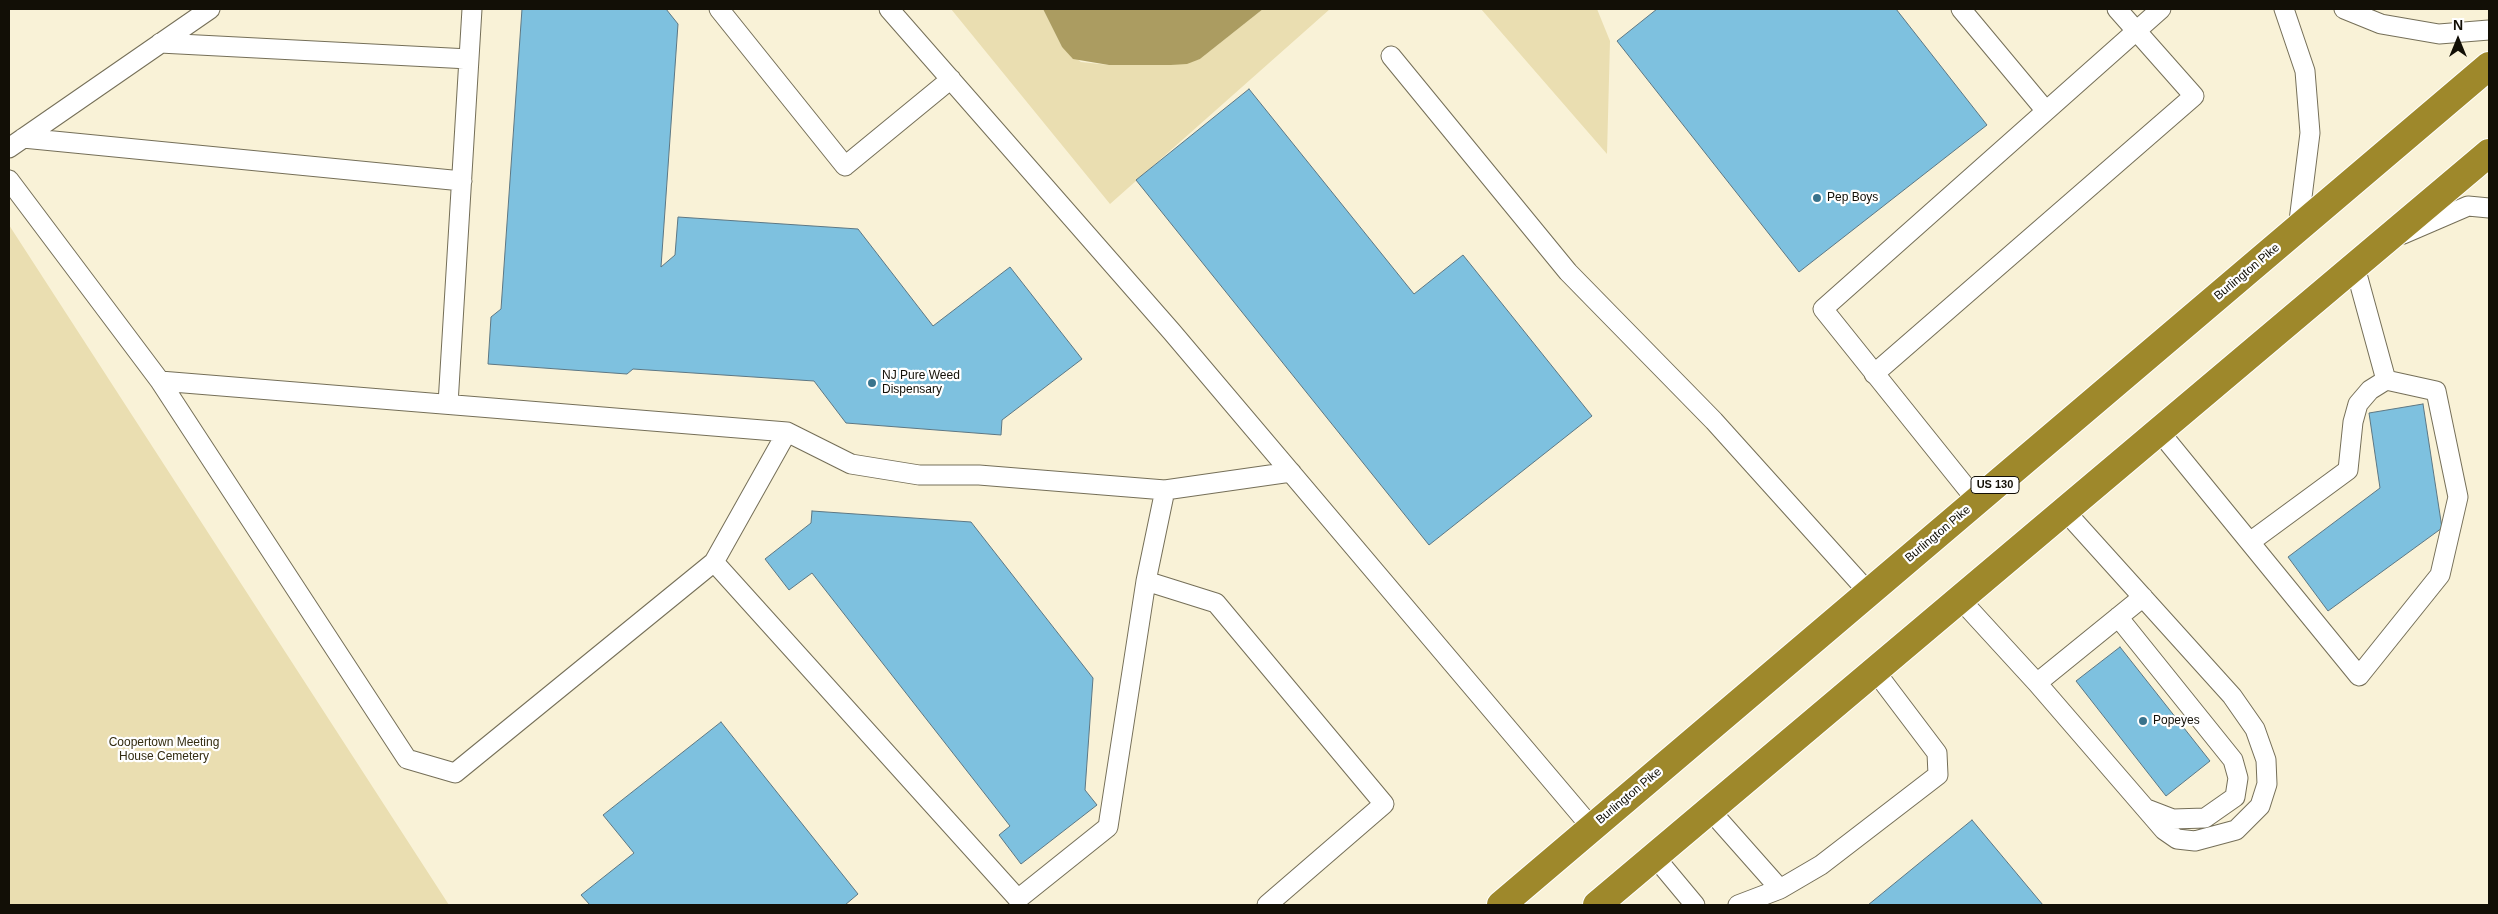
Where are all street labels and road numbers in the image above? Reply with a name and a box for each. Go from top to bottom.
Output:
street label: Burlington Pike [2211,241,2283,303]
road number: US 130 [1971,476,2019,494]
street label: Burlington Pike [1902,503,1974,565]
street label: Burlington Pike [1593,765,1665,827]

